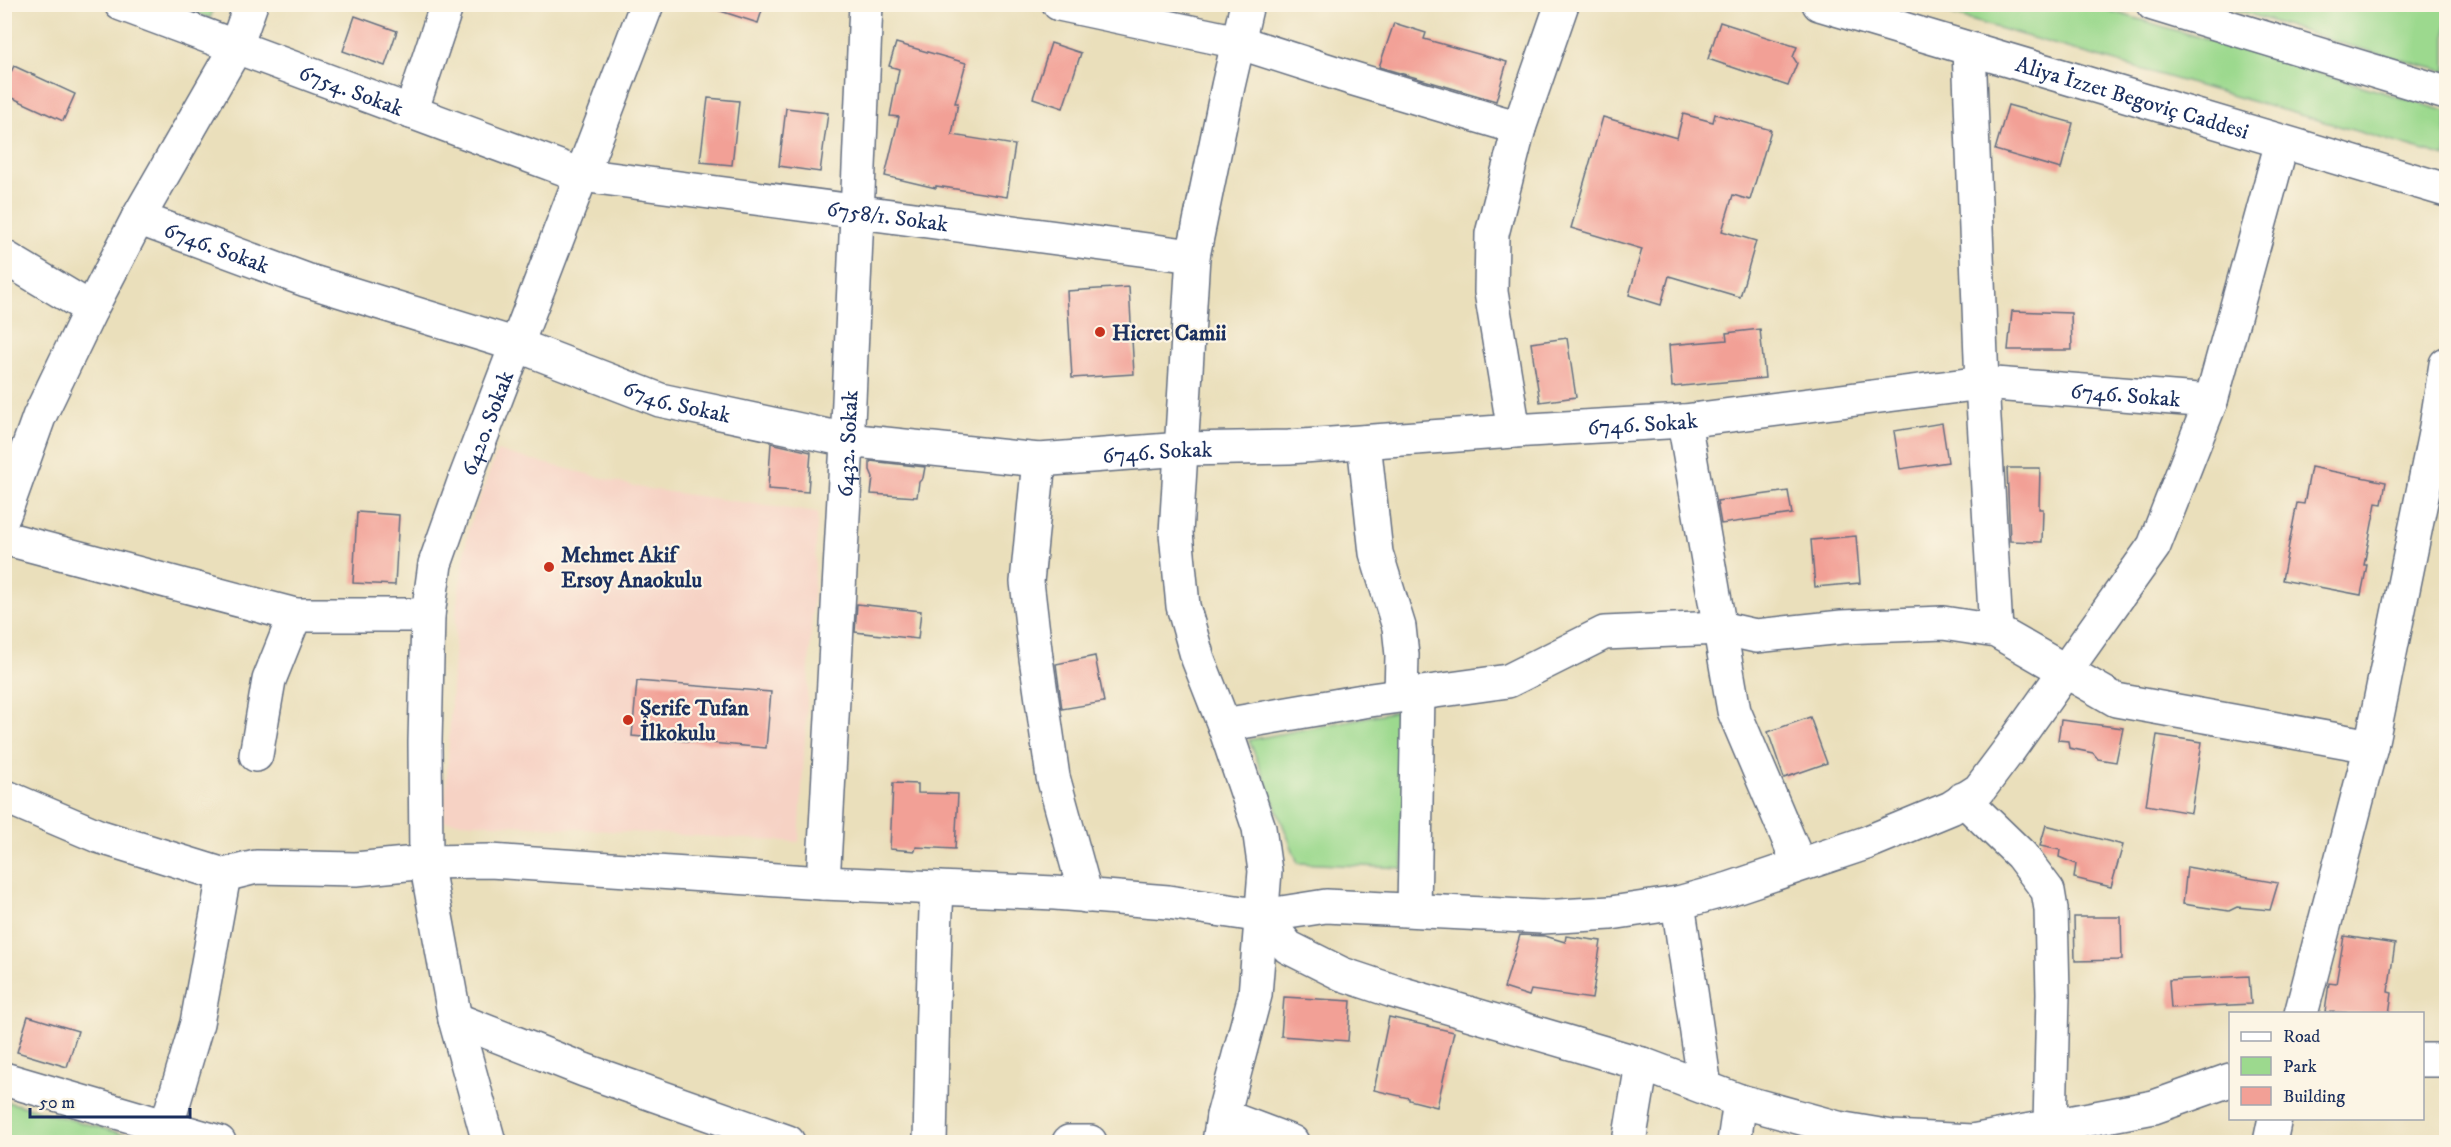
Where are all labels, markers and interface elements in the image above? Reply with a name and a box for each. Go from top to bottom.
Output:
street label: Aliya İzzet Begoviç Caddesi [2012,51,2252,146]
street label: 6754. Sokak [295,59,407,123]
street label: 6758/1. Sokak [825,196,950,238]
street label: 6746. Sokak [160,217,273,280]
place label: Hicret Camii [1112,320,1227,347]
marker: Hicret Camii [1093,325,1107,339]
street label: 6420. Sokak [456,367,520,480]
street label: 6746. Sokak [619,375,733,430]
street label: 6746. Sokak [2069,378,2181,414]
street label: 6432. Sokak [832,390,864,498]
street label: 6746. Sokak [1587,407,1699,442]
street label: 6746. Sokak [1101,436,1213,470]
place label: Mehmet Akif Ersoy Anaokulu [561,542,702,594]
marker: Mehmet Akif Ersoy Anaokulu [542,560,556,574]
place label: Şerife Tufan İlkokulu [640,695,749,747]
marker: Şerife Tufan İlkokulu [621,713,635,727]
legend [2229,1012,2424,1120]
text: Road [2283,1026,2320,1048]
text: Park [2283,1056,2317,1078]
scale bar [30,1081,190,1119]
text: Building [2283,1086,2345,1108]
text: 50 m [39,1092,75,1114]

